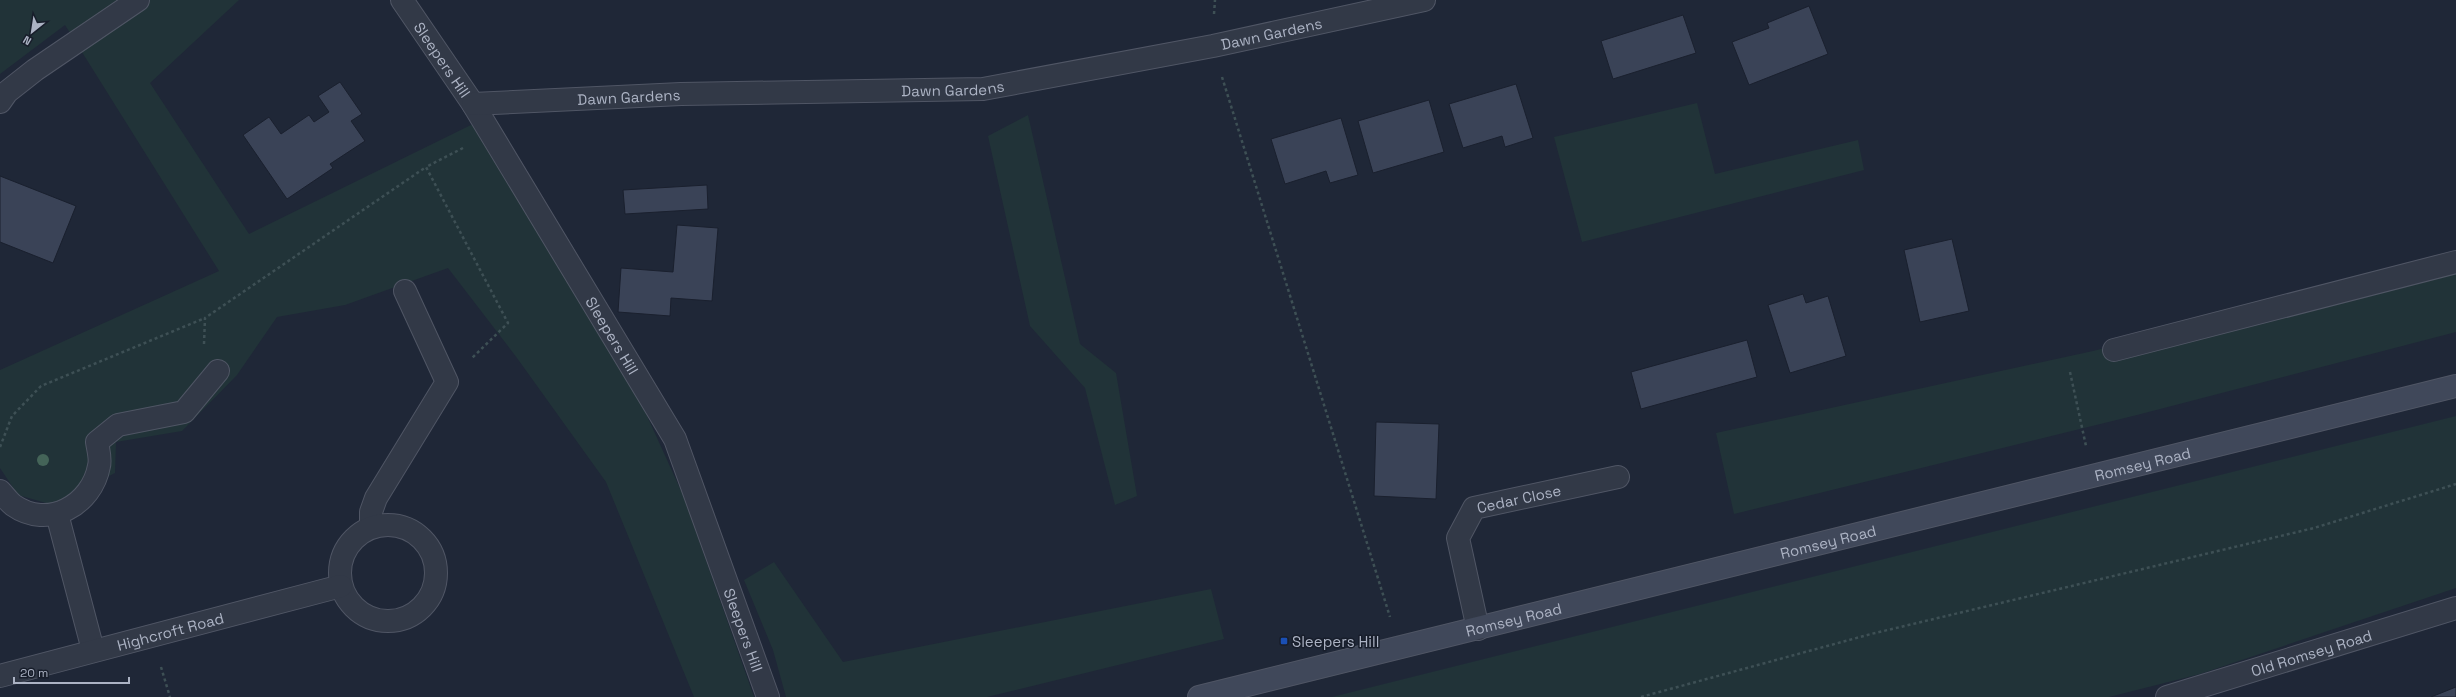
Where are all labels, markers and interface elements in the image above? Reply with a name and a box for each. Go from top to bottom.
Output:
north arrow [12,12,52,52]
street label: Dawn Gardens [1219,13,1324,54]
street label: Sleepers Hill [410,18,475,101]
text: N [20,33,34,49]
street label: Dawn Gardens [901,76,1006,100]
street label: Dawn Gardens [577,85,681,108]
street label: Sleepers Hill [582,293,643,378]
street label: Romsey Road [2093,443,2193,485]
street label: Cedar Close [1475,480,1563,517]
street label: Romsey Road [1778,520,1878,562]
street label: Sleepers Hill [720,586,768,674]
street label: Romsey Road [1464,598,1564,640]
street label: Highcroft Road [115,608,226,654]
street label: Old Romsey Road [2248,625,2374,680]
place label: Sleepers Hill [1292,632,1379,651]
marker: Sleepers Hill [1279,636,1289,646]
scale bar [14,659,129,685]
text: 20 m [20,665,48,681]

